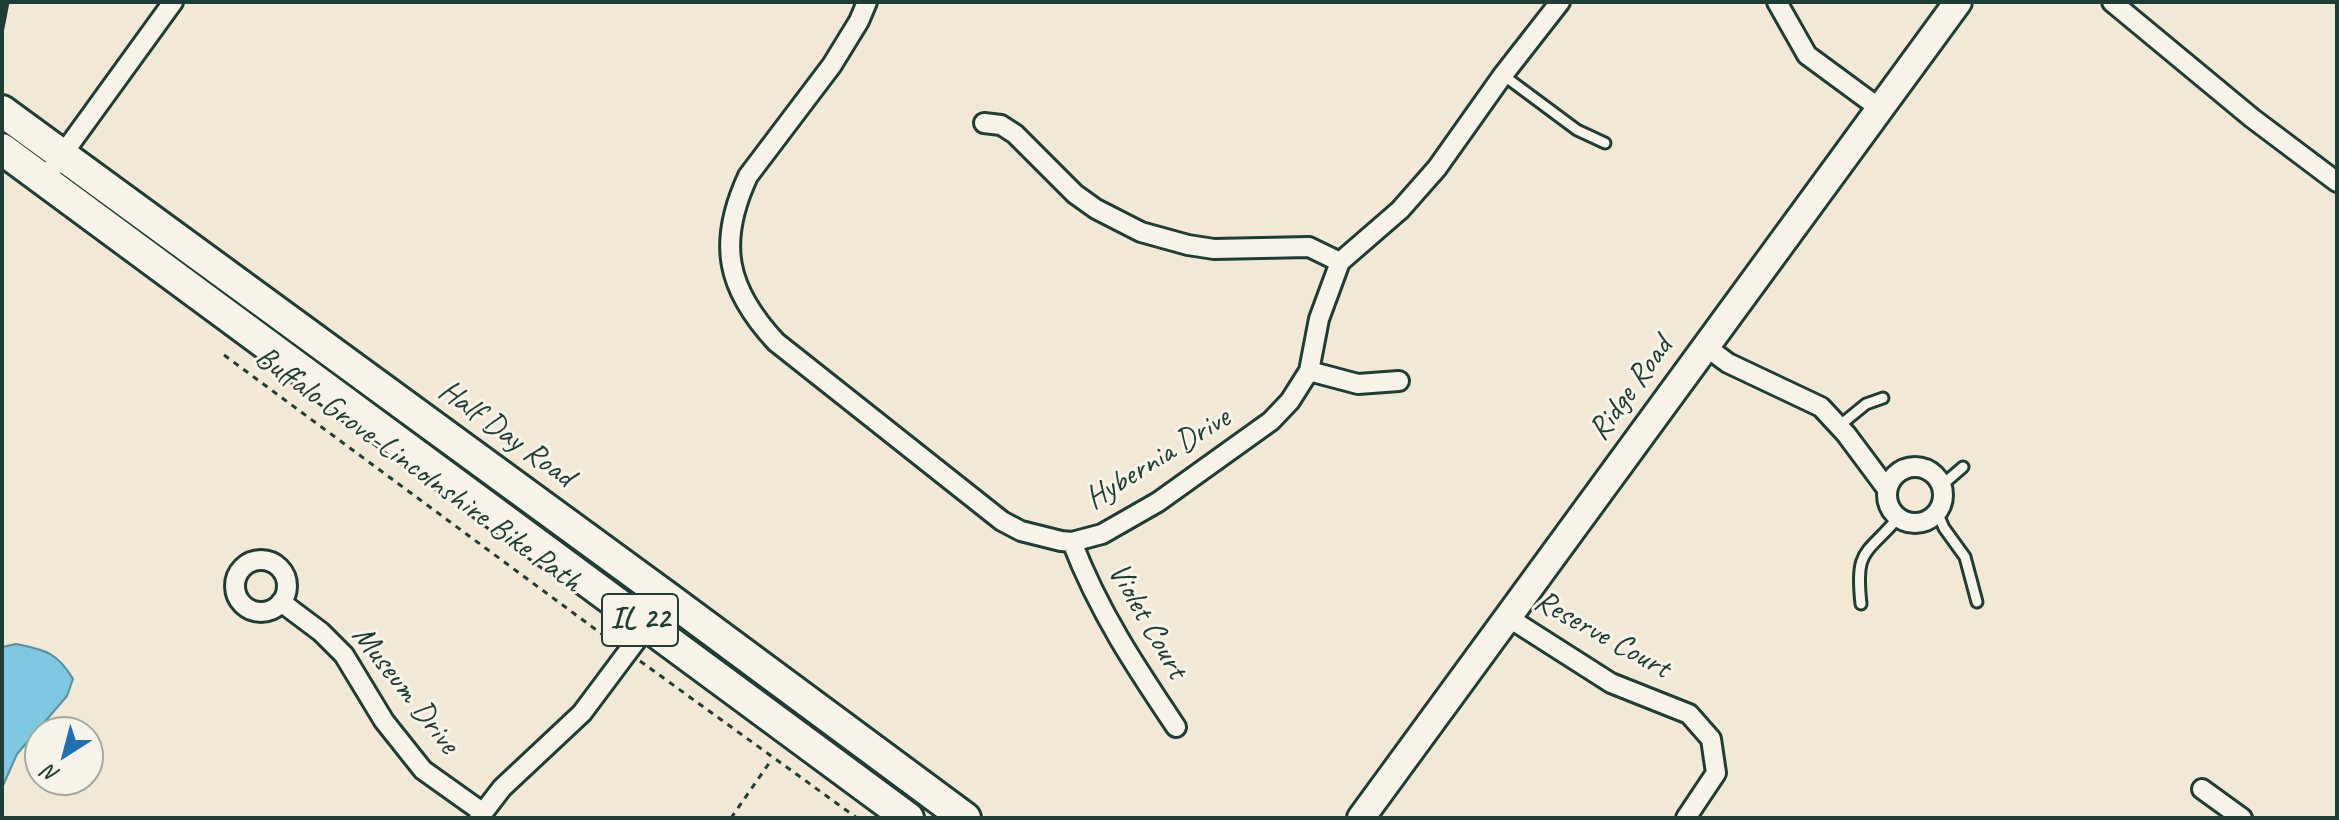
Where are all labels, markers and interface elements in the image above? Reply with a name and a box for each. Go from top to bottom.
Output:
street label: Ridge Road [1581,330,1681,448]
street label: Buffalo Grove-Lincolnshire Bike Path [247,338,589,602]
street label: Half Day Road [431,372,581,496]
street label: Hybernia Drive [1078,399,1238,519]
street label: Violet Court [1099,556,1195,686]
street label: Reserve Court [1527,582,1677,688]
road number: IL 22 [602,594,678,646]
street label: Museum Drive [343,618,467,762]
north arrow [24,716,104,796]
text: N [37,758,65,789]

